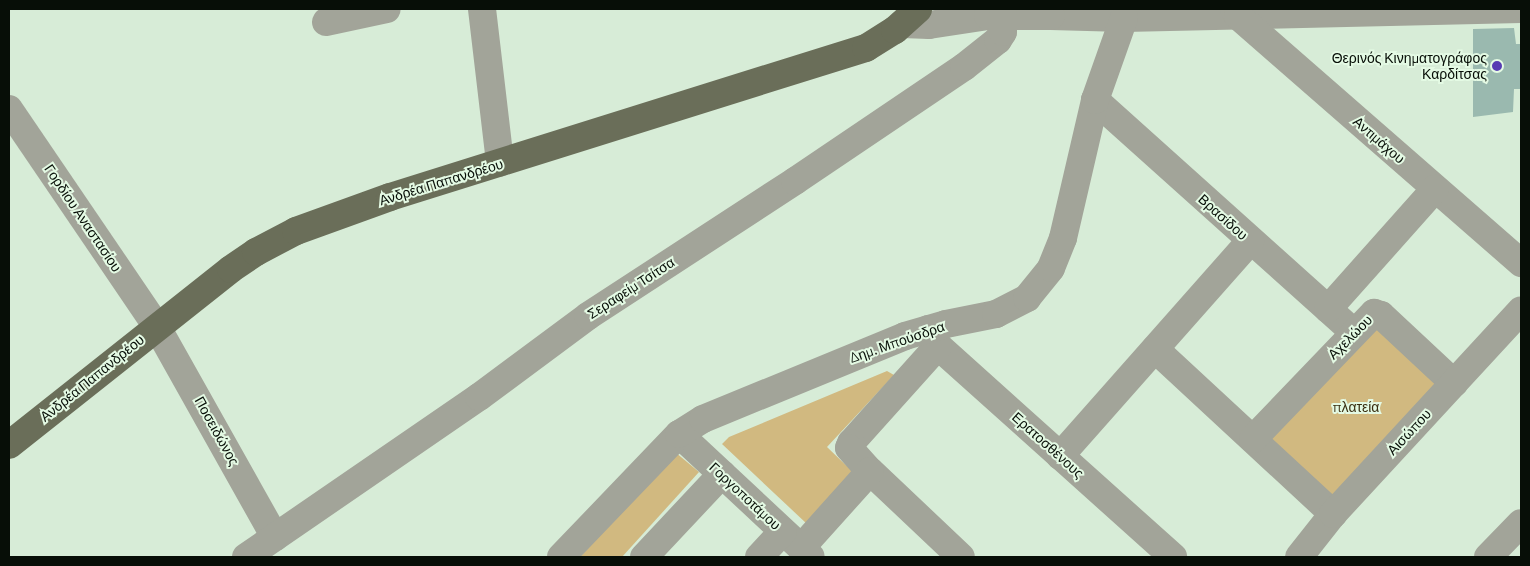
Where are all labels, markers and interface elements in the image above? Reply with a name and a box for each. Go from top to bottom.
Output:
place label: Θερινός Κινηματογράφος Καρδίτσας [1332,50,1487,82]
marker: Θερινός Κινηματογράφος Καρδίτσας [1491,60,1503,72]
street label: Αντιμάχου [1350,113,1408,167]
street label: Ανδρέα Παπανδρέου [377,155,505,209]
street label: Γορδίου Αναστασίου [41,161,125,275]
street label: Βρασίδου [1195,191,1251,243]
street label: Σεραφείμ Τσίτσα [584,254,678,322]
street label: Αχελώου [1324,311,1376,363]
street label: Δημ. Μπούσδρα [847,318,947,366]
street label: Ανδρέα Παπανδρέου [37,331,147,425]
street label: Ποσειδώνος [191,394,243,468]
park label: πλατεία [1333,399,1379,415]
street label: Αισώπου [1384,406,1434,458]
street label: Ερατοσθένους [1009,409,1087,481]
street label: Γοργοποτάμου [706,459,784,533]

